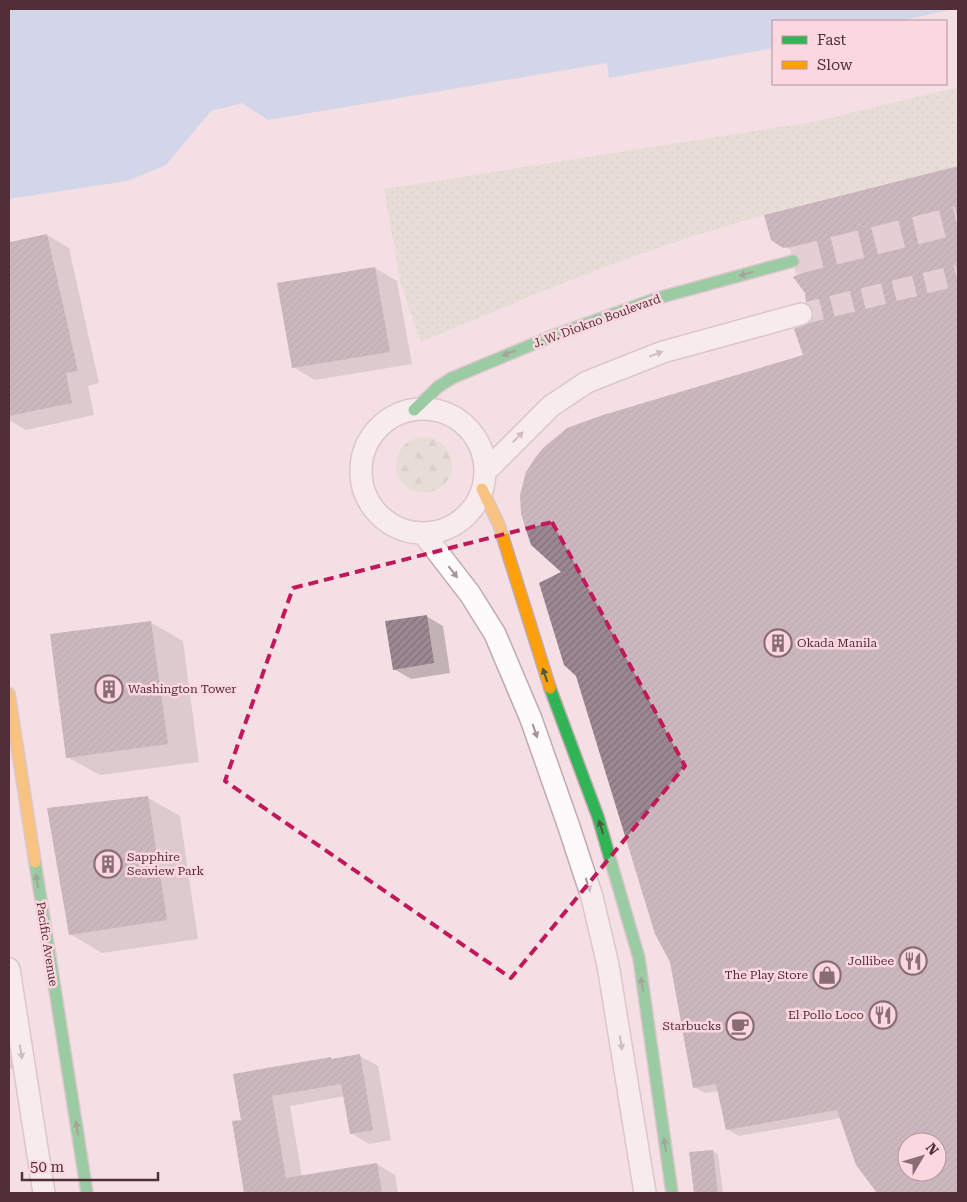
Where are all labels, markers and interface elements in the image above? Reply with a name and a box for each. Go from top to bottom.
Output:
legend [772,20,947,85]
text: Fast [817,31,847,49]
text: Slow [817,56,853,74]
one-way arrow [739,270,754,278]
street label: J. W. Diokno Boulevard [531,291,663,351]
one-way arrow [501,349,516,357]
one-way arrow [649,350,664,358]
one-way arrow [512,431,524,443]
one-way arrow [447,565,458,578]
building icon: Okada Manila [763,628,793,658]
place label: Okada Manila [797,636,877,650]
one-way arrow [541,667,548,682]
building icon: Washington Tower [94,674,124,704]
place label: Washington Tower [128,682,236,696]
one-way arrow [531,724,539,739]
one-way arrow [597,820,604,835]
building icon: Sapphire Seaview Park [93,849,123,879]
place label: Sapphire Seaview Park [127,850,204,878]
one-way arrow [33,873,41,889]
one-way arrow [585,877,592,892]
street label: Pacific Avenue [33,901,61,988]
restaurant icon: Jollibee [898,946,928,976]
place label: Jollibee [848,954,894,968]
shop icon: The Play Store [812,960,842,990]
place label: The Play Store [724,968,808,982]
one-way arrow [638,976,646,992]
restaurant icon: El Pollo Loco [868,1000,898,1030]
place label: El Pollo Loco [788,1008,864,1022]
cafe icon: Starbucks [725,1011,755,1041]
place label: Starbucks [663,1019,721,1033]
one-way arrow [617,1036,625,1052]
one-way arrow [18,1045,26,1061]
one-way arrow [72,1119,80,1135]
north arrow [897,1132,947,1182]
one-way arrow [661,1137,669,1153]
text: N [923,1140,942,1158]
scale bar [22,1150,159,1182]
text: 50 m [30,1158,65,1176]

